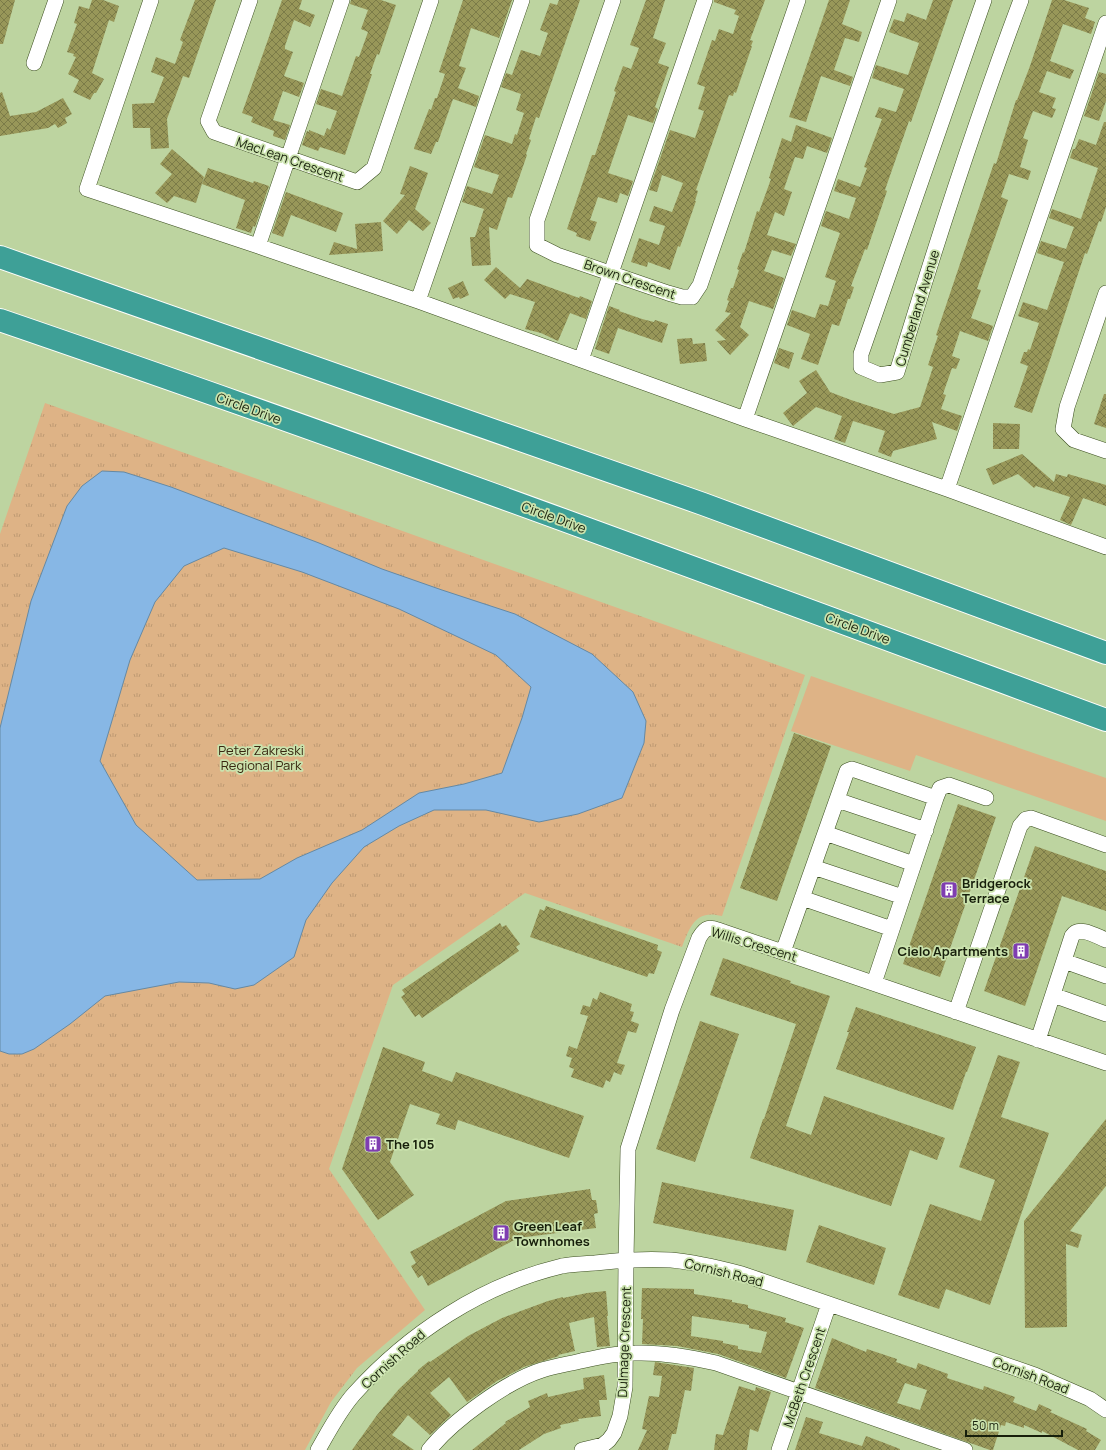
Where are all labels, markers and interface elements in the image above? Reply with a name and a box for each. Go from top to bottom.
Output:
street label: MacLean Crescent [234,132,346,186]
street label: Cumberland Avenue [891,247,943,368]
street label: Brown Crescent [582,255,678,303]
street label: Circle Drive [214,388,284,428]
street label: Circle Drive [519,497,589,537]
street label: Circle Drive [823,608,893,648]
park label: Peter Zakreski Regional Park [218,741,304,774]
place label: Bridgerock Terrace [962,874,1031,907]
building icon: Bridgerock Terrace [939,880,959,900]
street label: Willis Crescent [709,922,799,966]
building icon: Cielo Apartments [1011,941,1031,961]
place label: Cielo Apartments [898,942,1008,960]
building icon: The 105 [363,1134,383,1154]
place label: The 105 [386,1135,434,1153]
place label: Green Leaf Townhomes [514,1217,590,1250]
building icon: Green Leaf Townhomes [491,1223,511,1243]
street label: Cornish Road [683,1254,765,1290]
street label: Dulmage Crescent [613,1286,635,1398]
street label: Cornish Road [357,1325,429,1393]
street label: McBeth Crescent [778,1325,830,1429]
street label: Cornish Road [990,1352,1072,1398]
scale bar [966,1412,1062,1438]
text: 50 m [972,1417,999,1434]

